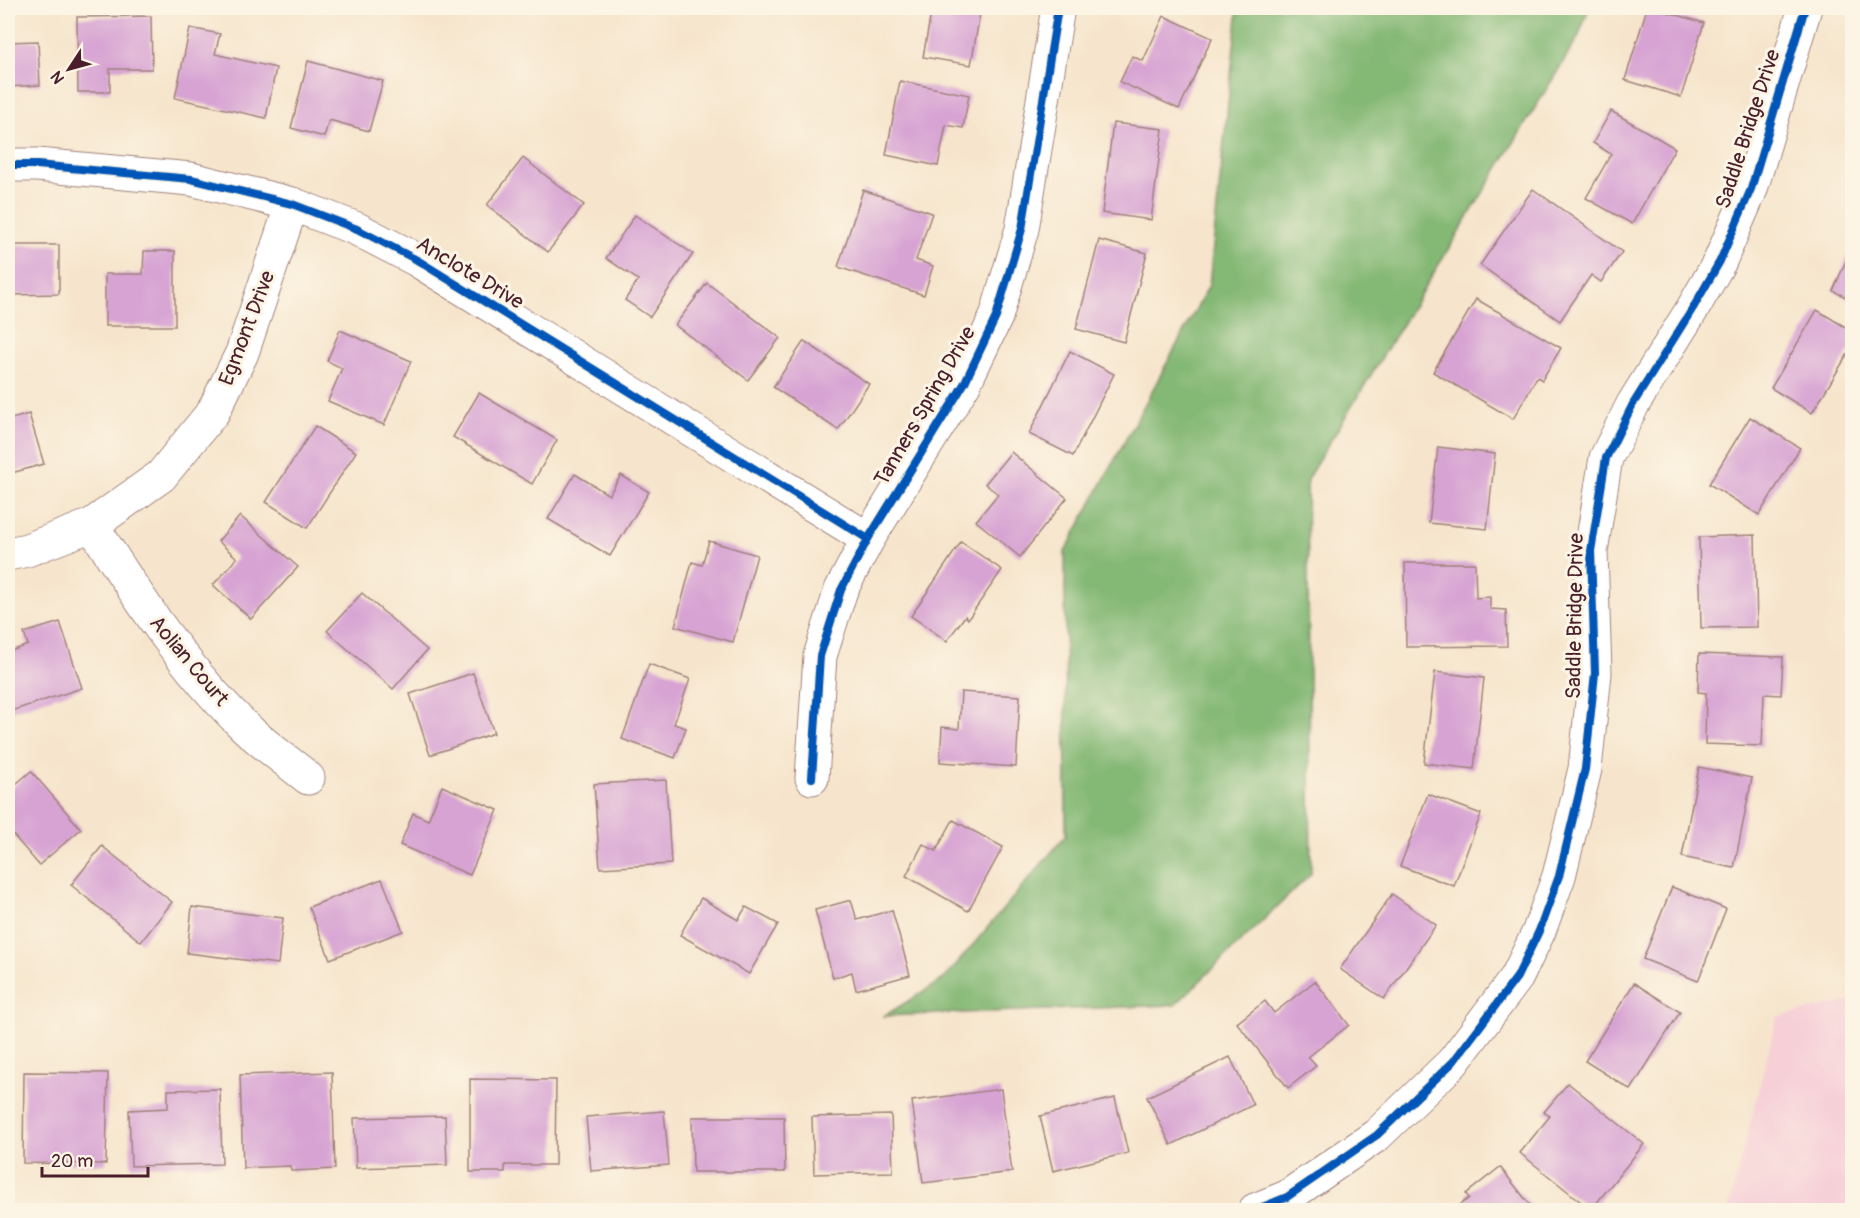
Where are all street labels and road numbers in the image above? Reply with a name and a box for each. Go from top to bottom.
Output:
street label: Saddle Bridge Drive [1710,45,1787,212]
street label: Anclote Drive [411,230,529,316]
street label: Egmont Drive [213,266,281,389]
street label: Tanners Spring Drive [868,321,982,491]
street label: Saddle Bridge Drive [1560,532,1590,699]
street label: Aolian Court [143,610,235,712]

